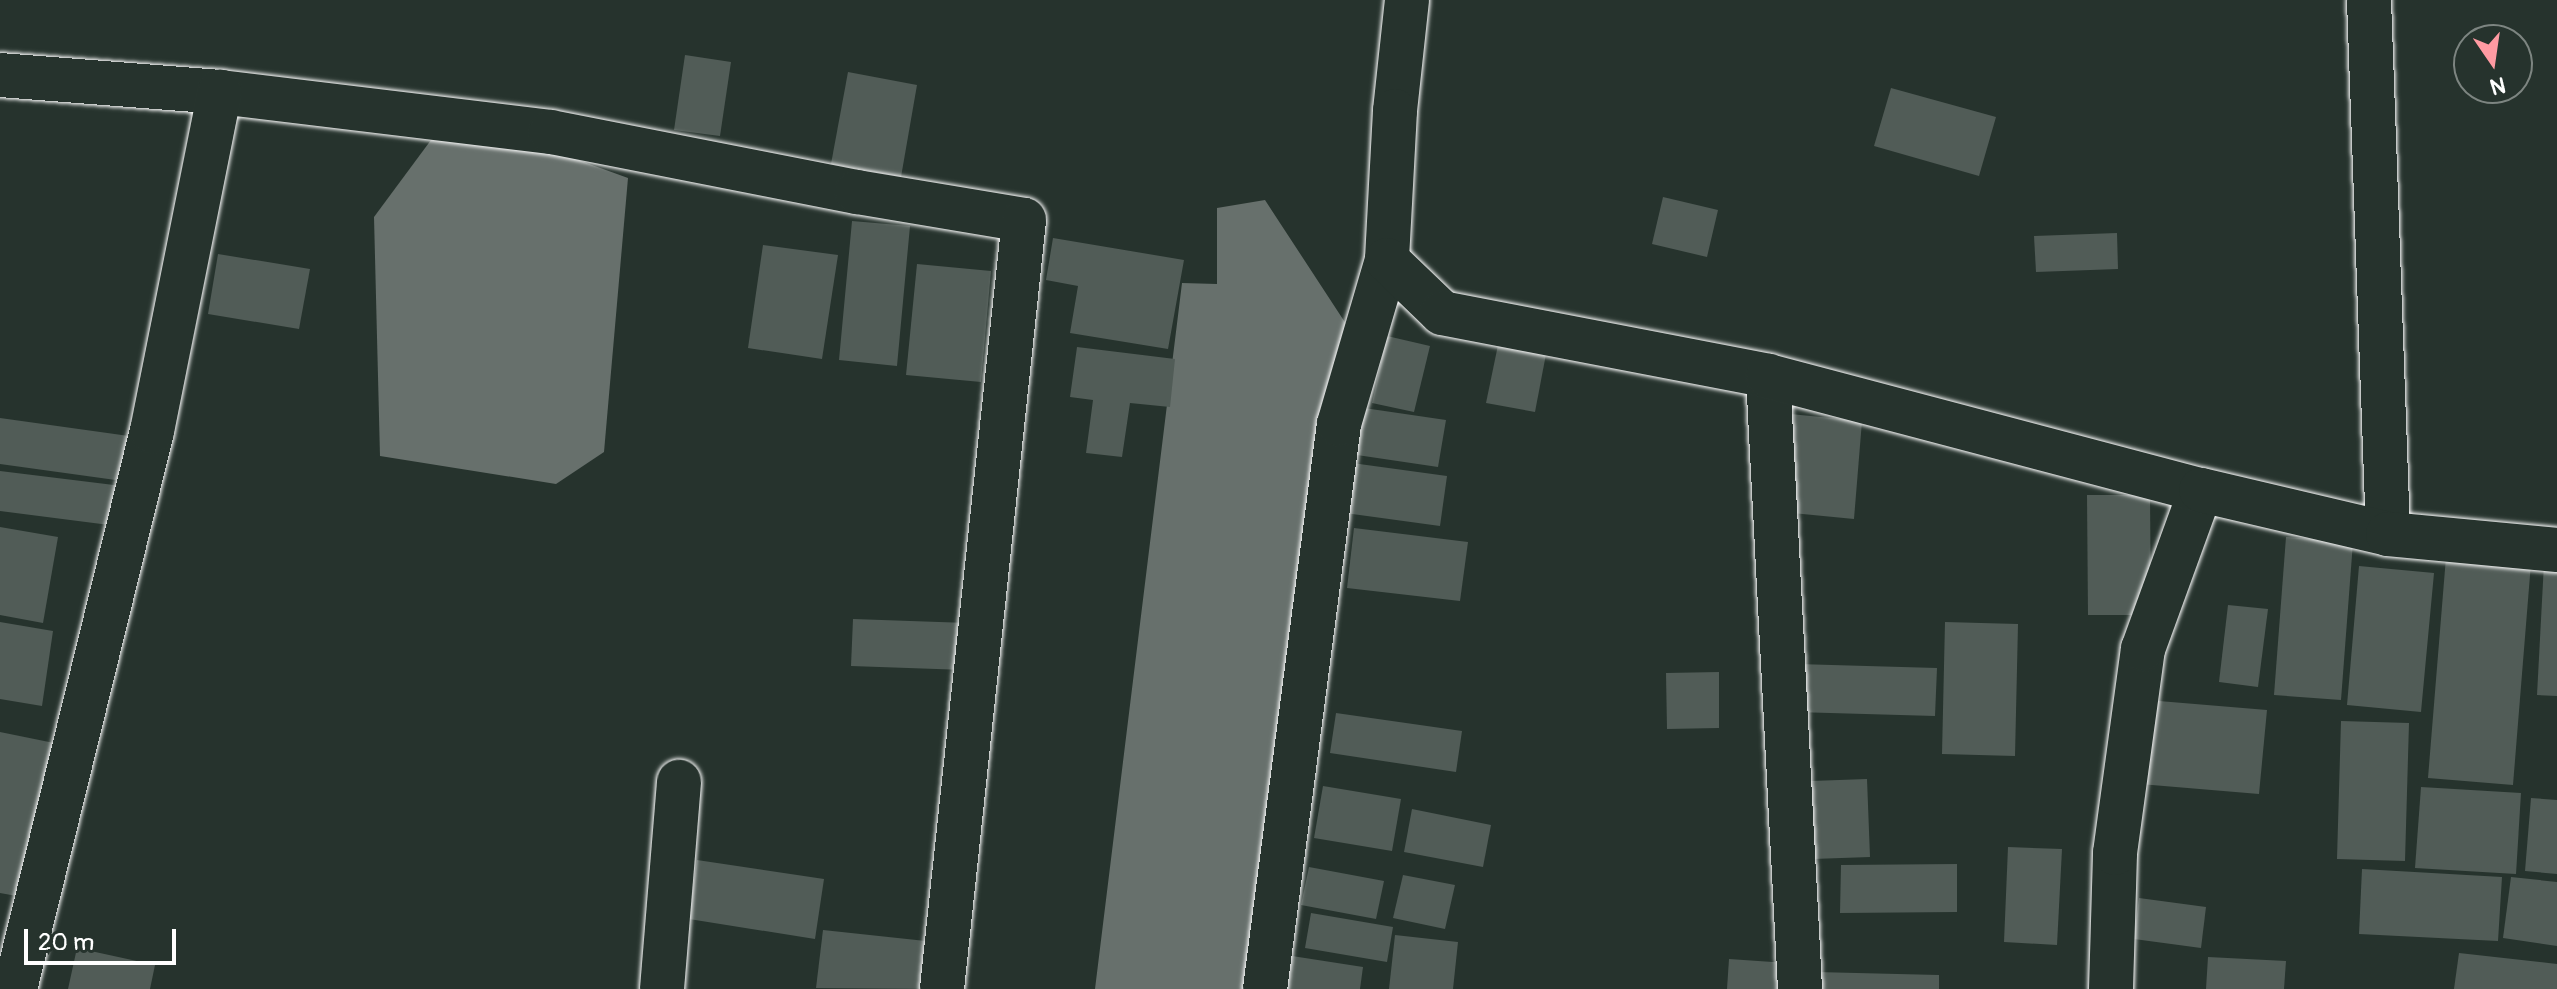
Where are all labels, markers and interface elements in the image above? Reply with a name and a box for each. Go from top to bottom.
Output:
north arrow [2453,24,2533,104]
text: N [2488,70,2508,101]
scale bar [28,913,180,963]
text: 20 m [38,928,94,957]

